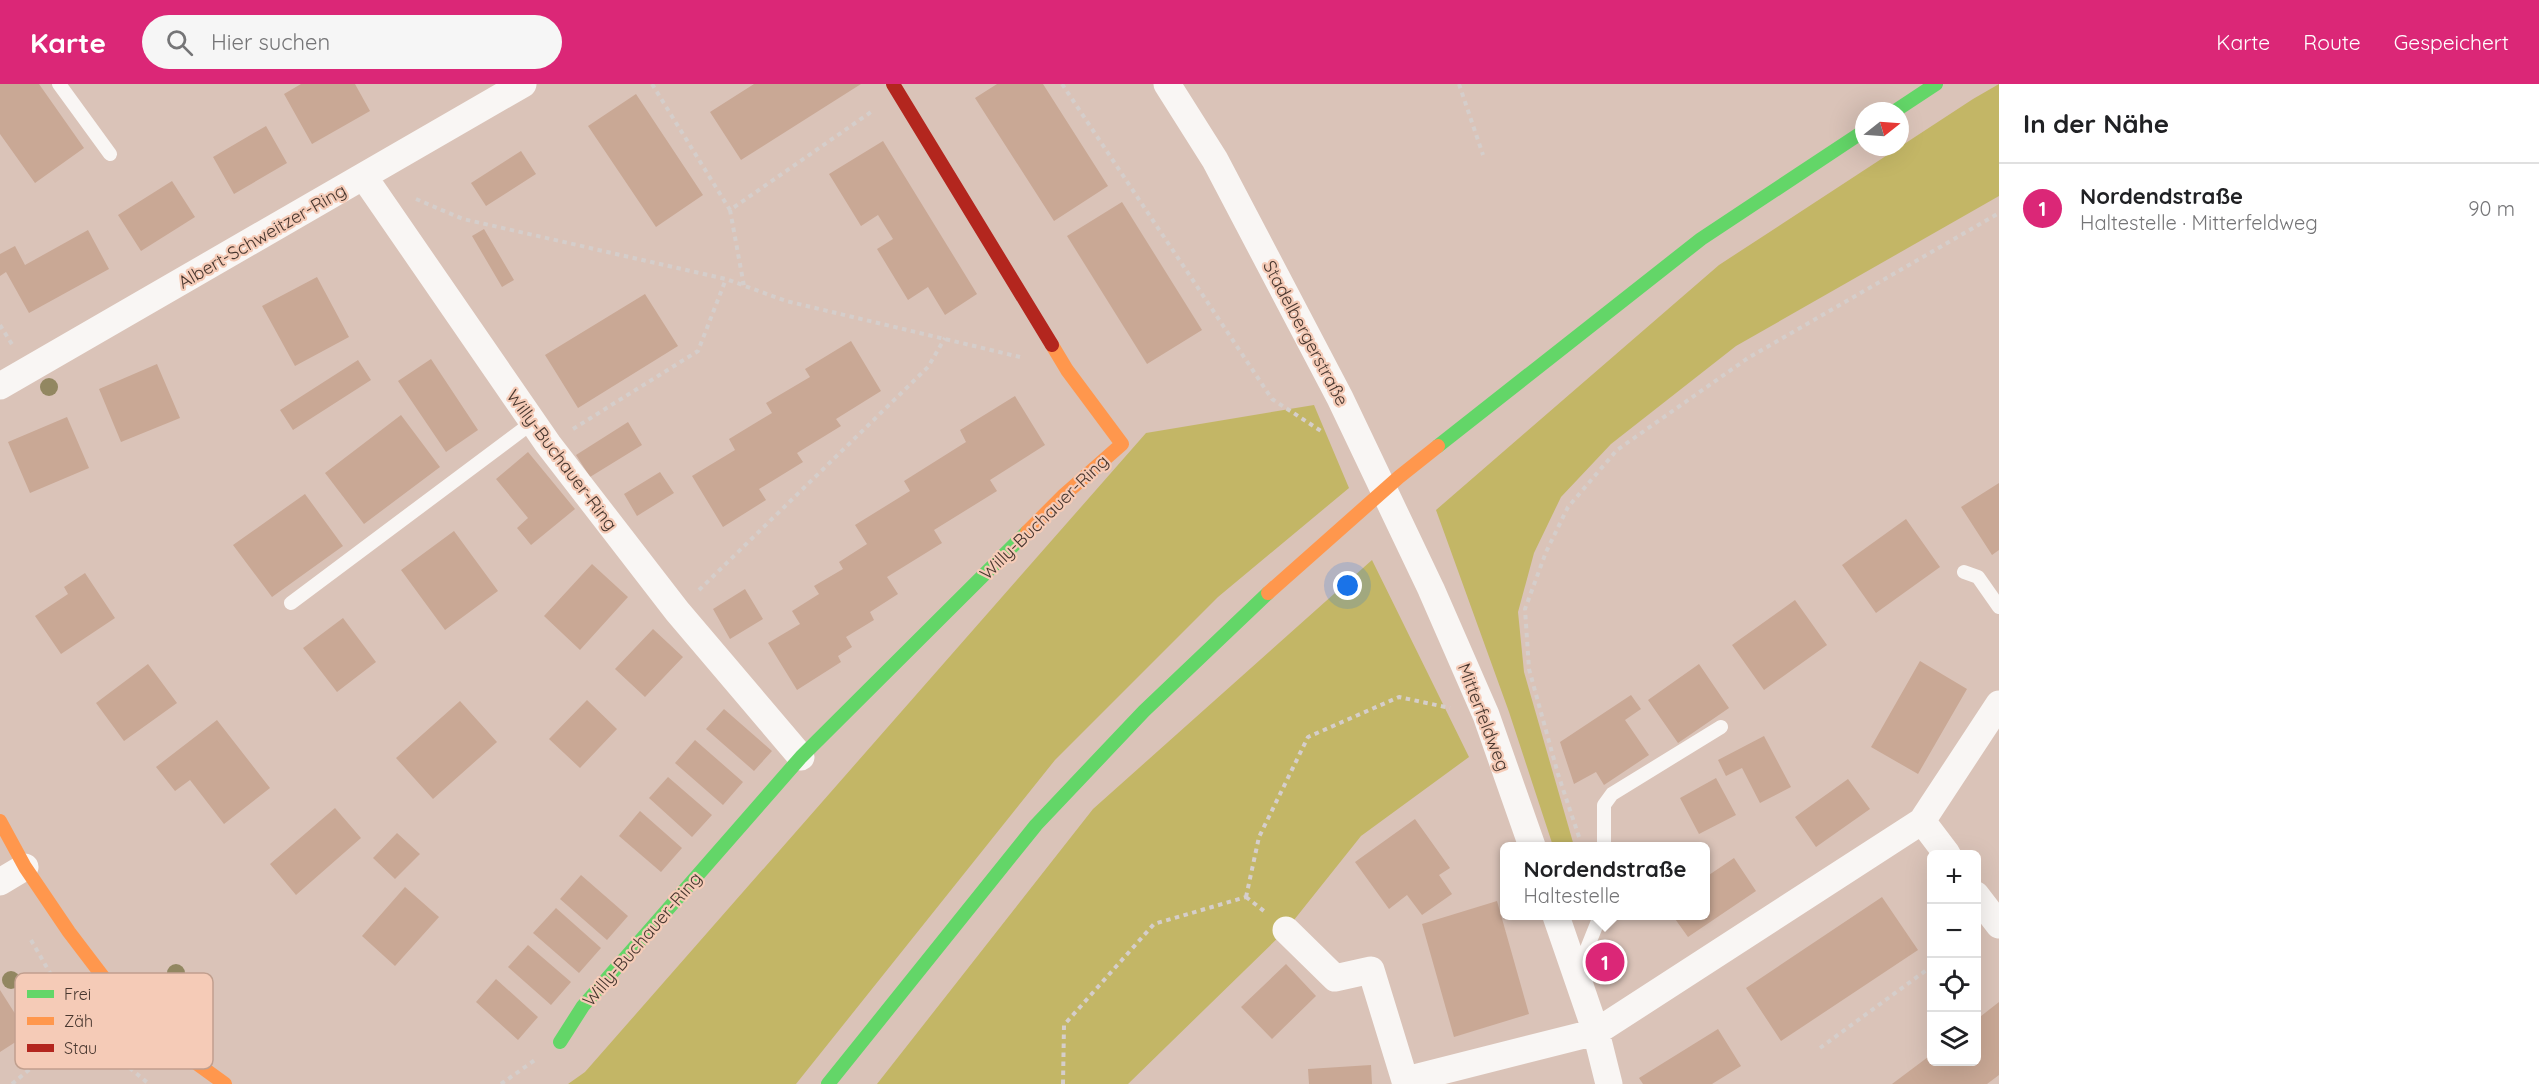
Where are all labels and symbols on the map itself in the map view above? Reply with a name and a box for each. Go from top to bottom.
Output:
north arrow [1855,102,1909,156]
street label: Albert-Schweitzer-Ring [174,178,350,294]
street label: Stadelbergerstraße [1258,256,1354,410]
street label: Willy-Buchauer-Ring [501,385,623,535]
street label: Willy-Buchauer-Ring [975,449,1113,585]
your location [1333,571,1362,600]
street label: Mitterfeldweg [1453,660,1515,774]
street label: Willy-Buchauer-Ring [577,867,707,1011]
pin: 1 [1586,940,1624,984]
legend [15,973,213,1069]
text: Frei [64,984,91,1004]
text: Zäh [64,1011,93,1031]
text: Stau [64,1038,97,1058]

